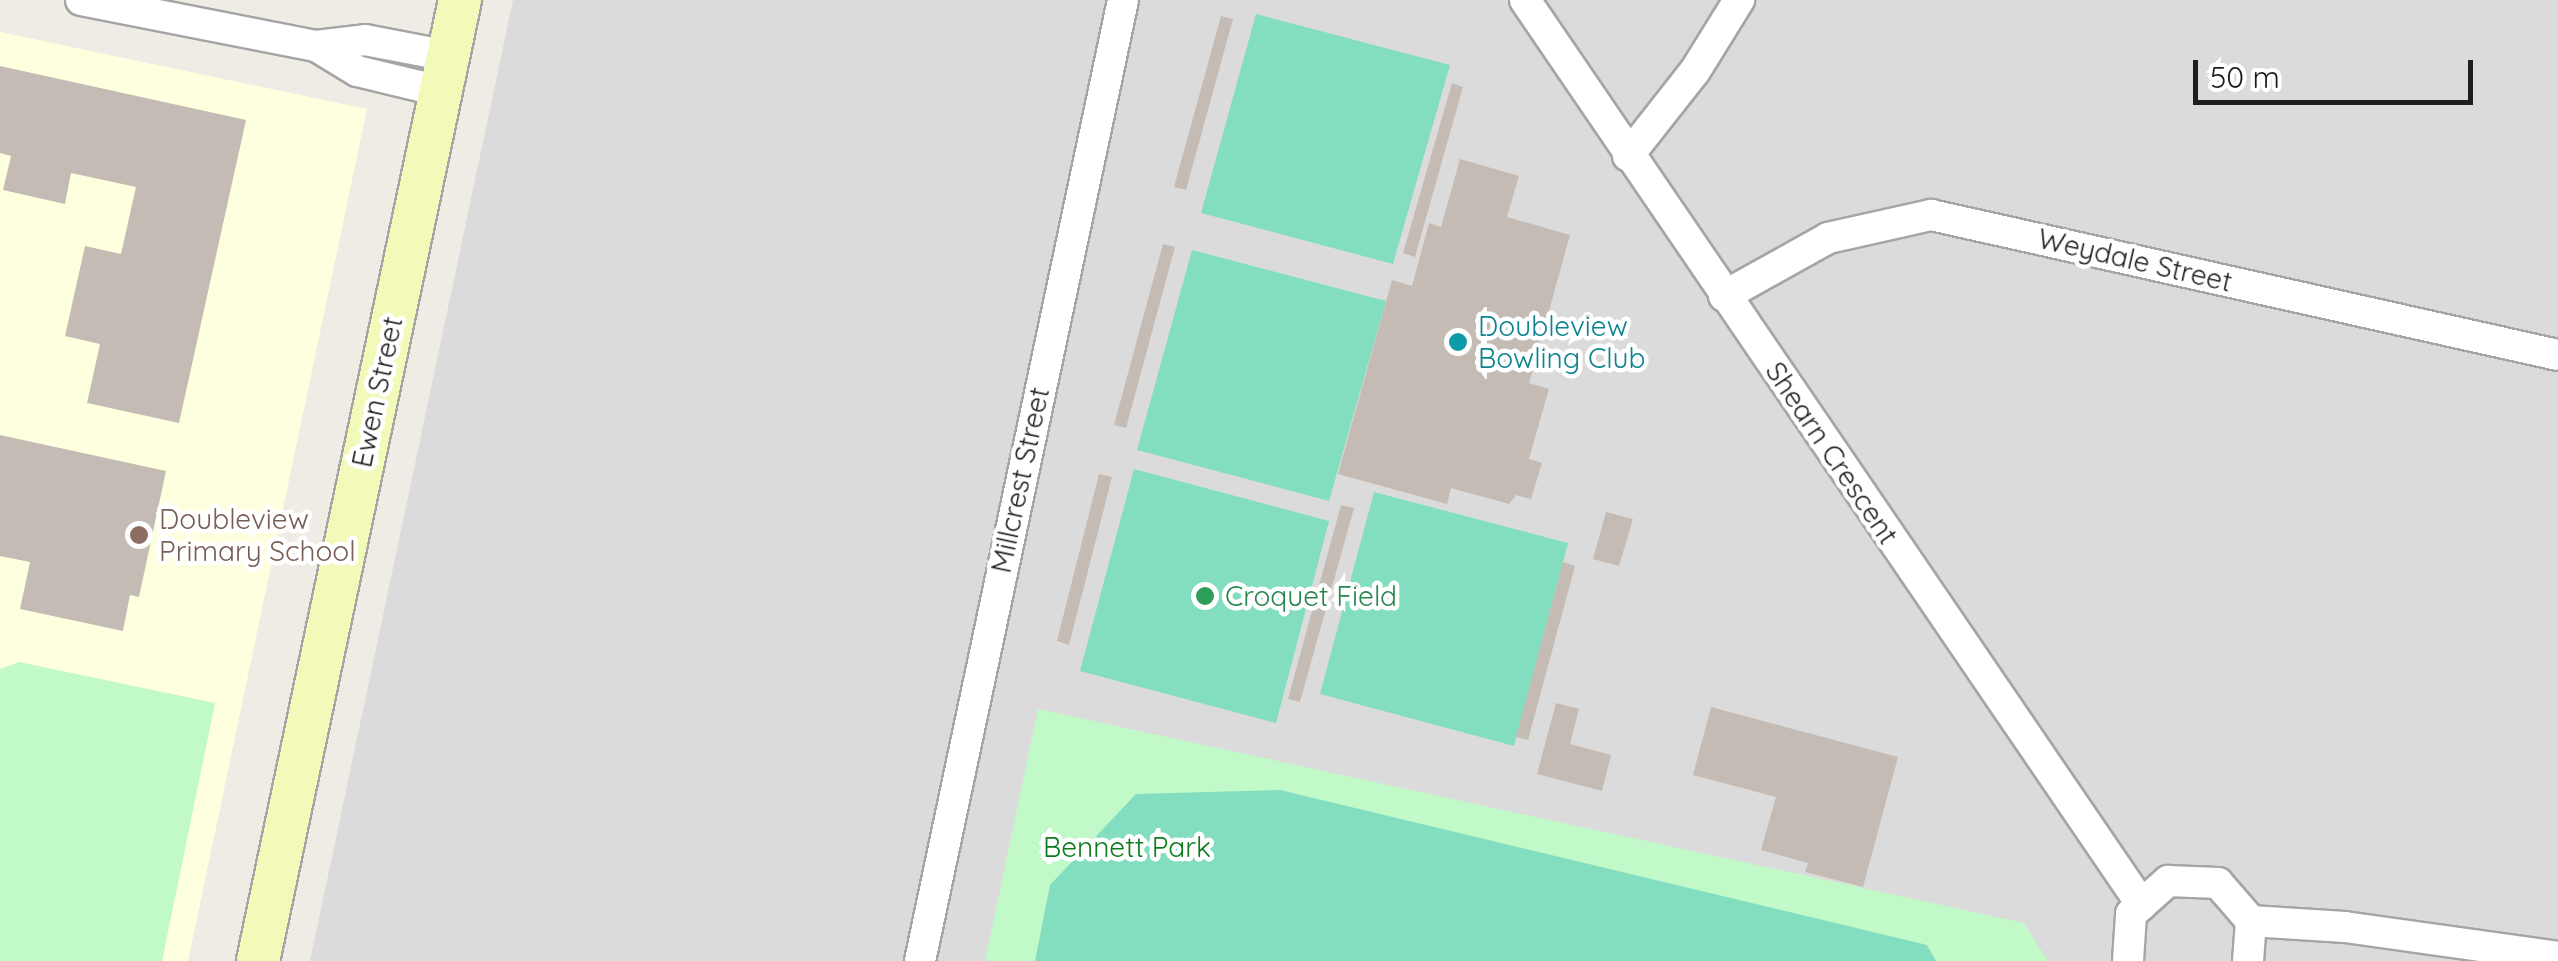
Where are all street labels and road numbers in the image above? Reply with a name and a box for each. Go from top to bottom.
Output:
street label: Weydale Street [2035,221,2235,299]
street label: Ewen Street [345,314,409,470]
street label: Shearn Crescent [1759,356,1905,550]
street label: Millcrest Street [984,384,1056,576]

